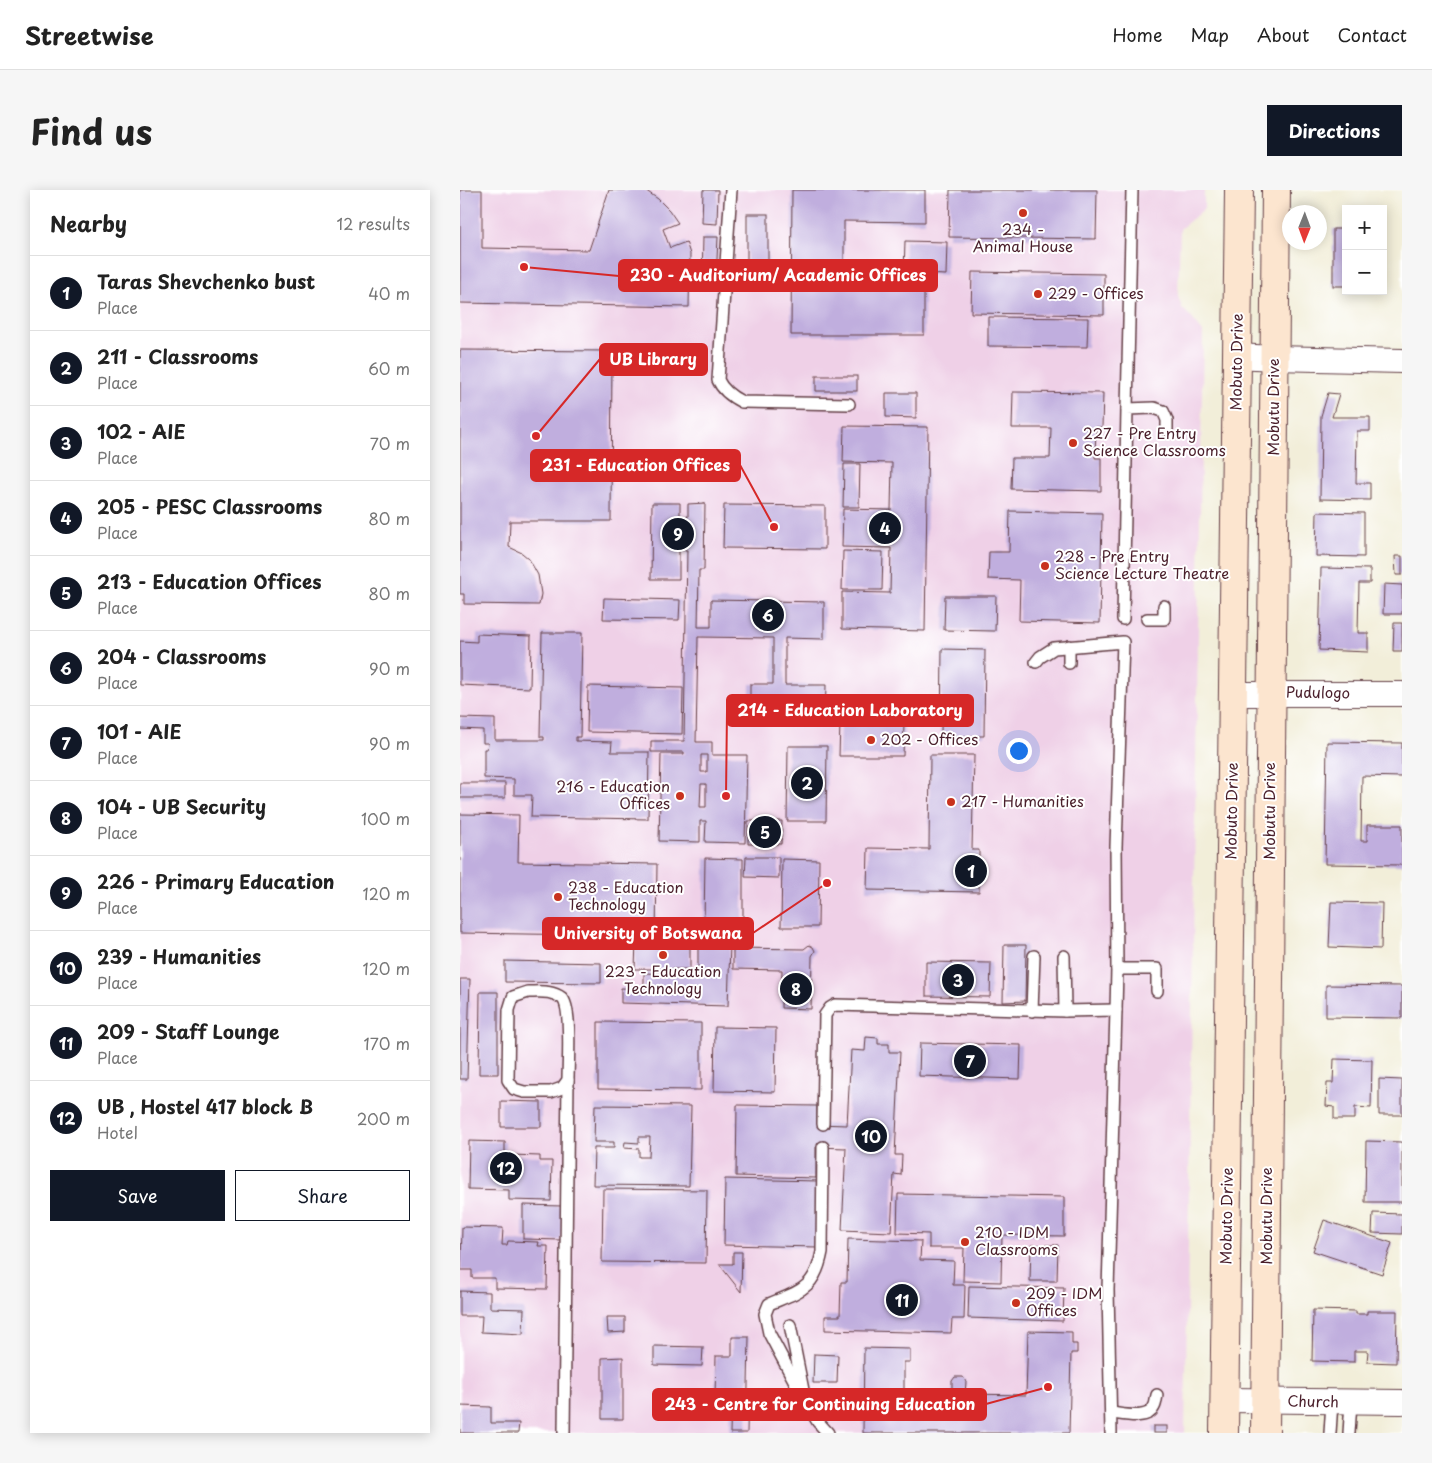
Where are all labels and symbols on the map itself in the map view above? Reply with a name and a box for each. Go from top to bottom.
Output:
north arrow [1282,205,1327,250]
marker: 234 - Animal House [1017,207,1029,219]
place label: 234 - Animal House [973,217,1073,257]
callout: 230 - Auditorium/ Academic Offices [619,260,937,291]
text: 230 - Auditorium/ Academic Offices [630,262,926,286]
place label: 229 - Offices [1048,281,1144,304]
marker: 229 - Offices [1032,288,1044,300]
street label: Mobuto Drive [1223,313,1248,411]
callout: UB Library [600,344,707,375]
text: UB Library [609,346,697,370]
street label: Mobutu Drive [1261,358,1284,456]
place label: 227 - Pre Entry Science Classrooms [1083,421,1226,461]
marker: 227 - Pre Entry Science Classrooms [1067,437,1079,449]
callout: 231 - Education Offices [531,450,740,481]
text: 231 - Education Offices [542,452,730,476]
pin: 4 [869,509,901,547]
pin: 9 [662,515,694,553]
place label: 228 - Pre Entry Science Lecture Theatre [1055,544,1229,584]
marker: 228 - Pre Entry Science Lecture Theatre [1039,560,1051,572]
pin: 6 [752,596,784,634]
street label: Pudulogo [1286,679,1350,704]
callout: 214 - Education Laboratory [727,695,973,726]
text: 214 - Education Laboratory [737,697,963,721]
place label: 202 - Offices [881,727,978,750]
marker: 202 - Offices [865,734,877,746]
your location [1006,738,1032,764]
street label: Mobuto Drive [1218,762,1243,860]
street label: Mobutu Drive [1257,762,1280,860]
pin: 2 [791,764,823,802]
place label: 216 - Education Offices [556,774,670,814]
place label: 217 - Humanities [961,789,1084,812]
marker: 216 - Education Offices [674,790,686,802]
marker: 217 - Humanities [945,796,957,808]
pin: 5 [749,813,781,851]
pin: 1 [955,852,987,890]
place label: 238 - Education Technology [568,875,684,915]
marker: 238 - Education Technology [552,891,564,903]
callout: University of Botswana [543,918,753,949]
text: University of Botswana [554,920,742,944]
marker: 223 - Education Technology [657,949,669,961]
place label: 223 - Education Technology [605,959,721,999]
pin: 3 [942,961,974,999]
pin: 8 [780,970,812,1008]
pin: 7 [954,1042,986,1080]
pin: 10 [855,1117,887,1155]
pin: 12 [490,1149,522,1187]
street label: Mobuto Drive [1213,1167,1238,1265]
street label: Mobutu Drive [1254,1167,1277,1265]
place label: 210 - IDM Classrooms [975,1220,1058,1260]
marker: 210 - IDM Classrooms [959,1236,971,1248]
pin: 11 [886,1281,918,1319]
place label: 209 - IDM Offices [1026,1281,1102,1321]
marker: 209 - IDM Offices [1010,1297,1022,1309]
callout: 243 - Centre for Continuing Education [653,1389,986,1420]
street label: Church [1287,1389,1339,1412]
text: 243 - Centre for Continuing Education [665,1391,976,1415]

